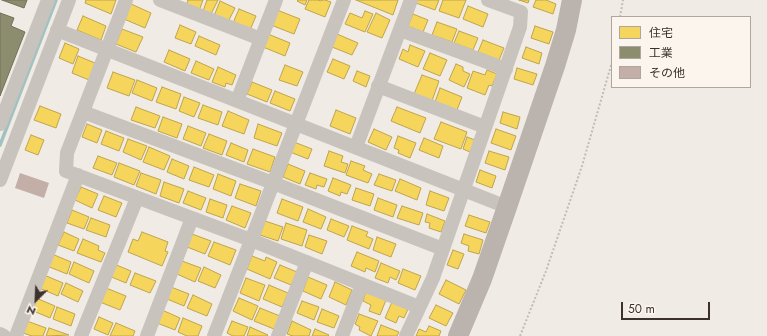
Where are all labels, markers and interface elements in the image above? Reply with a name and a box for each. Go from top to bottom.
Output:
legend [611,16,751,88]
text: 住宅 [649,24,673,42]
text: 工業 [649,44,673,62]
text: その他 [649,64,685,82]
north arrow [16,280,56,320]
scale bar [623,294,712,320]
text: 50 m [628,300,655,318]
text: N [24,302,38,320]

